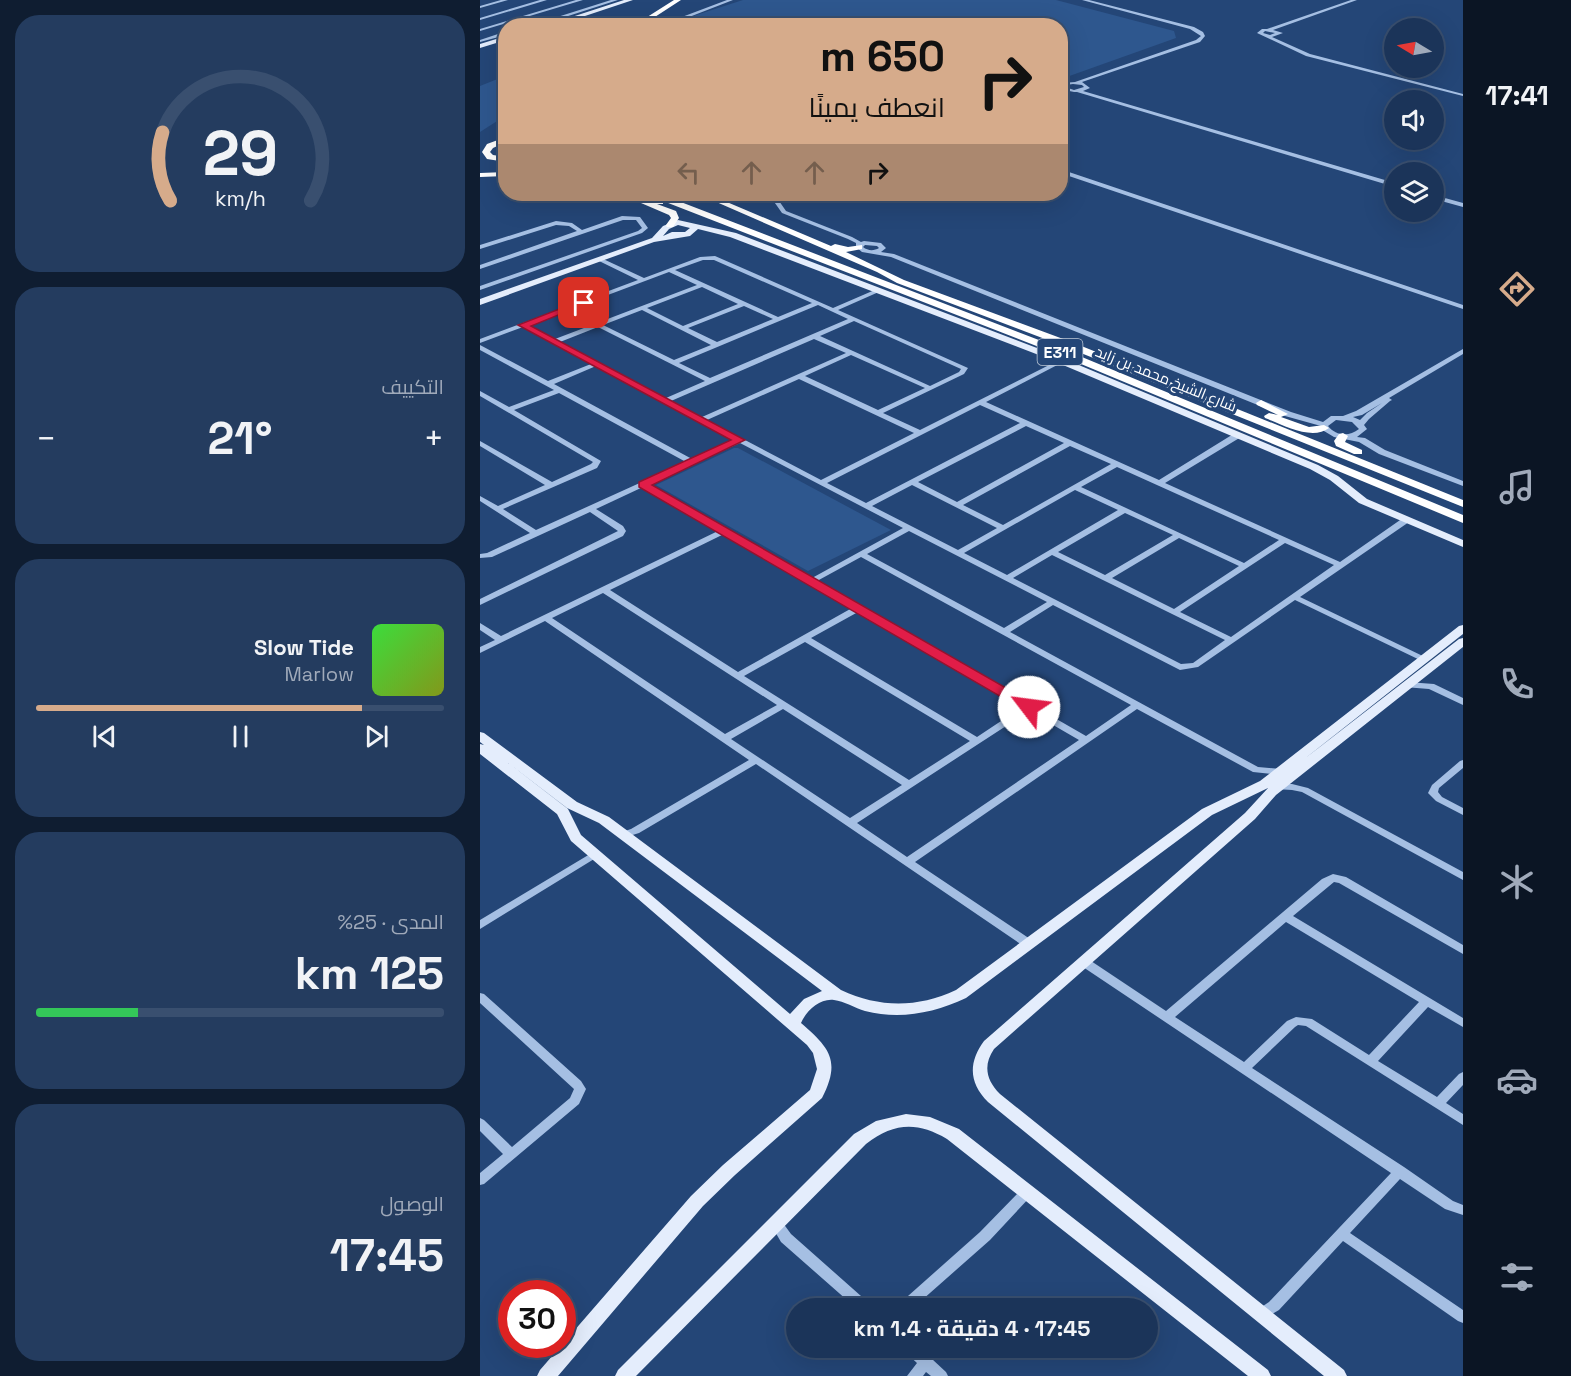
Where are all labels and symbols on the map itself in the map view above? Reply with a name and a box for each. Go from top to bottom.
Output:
north arrow [1384,18,1444,78]
pin [558,277,609,328]
road number: E311 [1038,339,1082,365]
street label: شارع الشيخ محمد بن زايد [1092,342,1240,417]
position arrow [997,675,1061,739]
speed limit sign: 30 [498,1280,576,1358]

